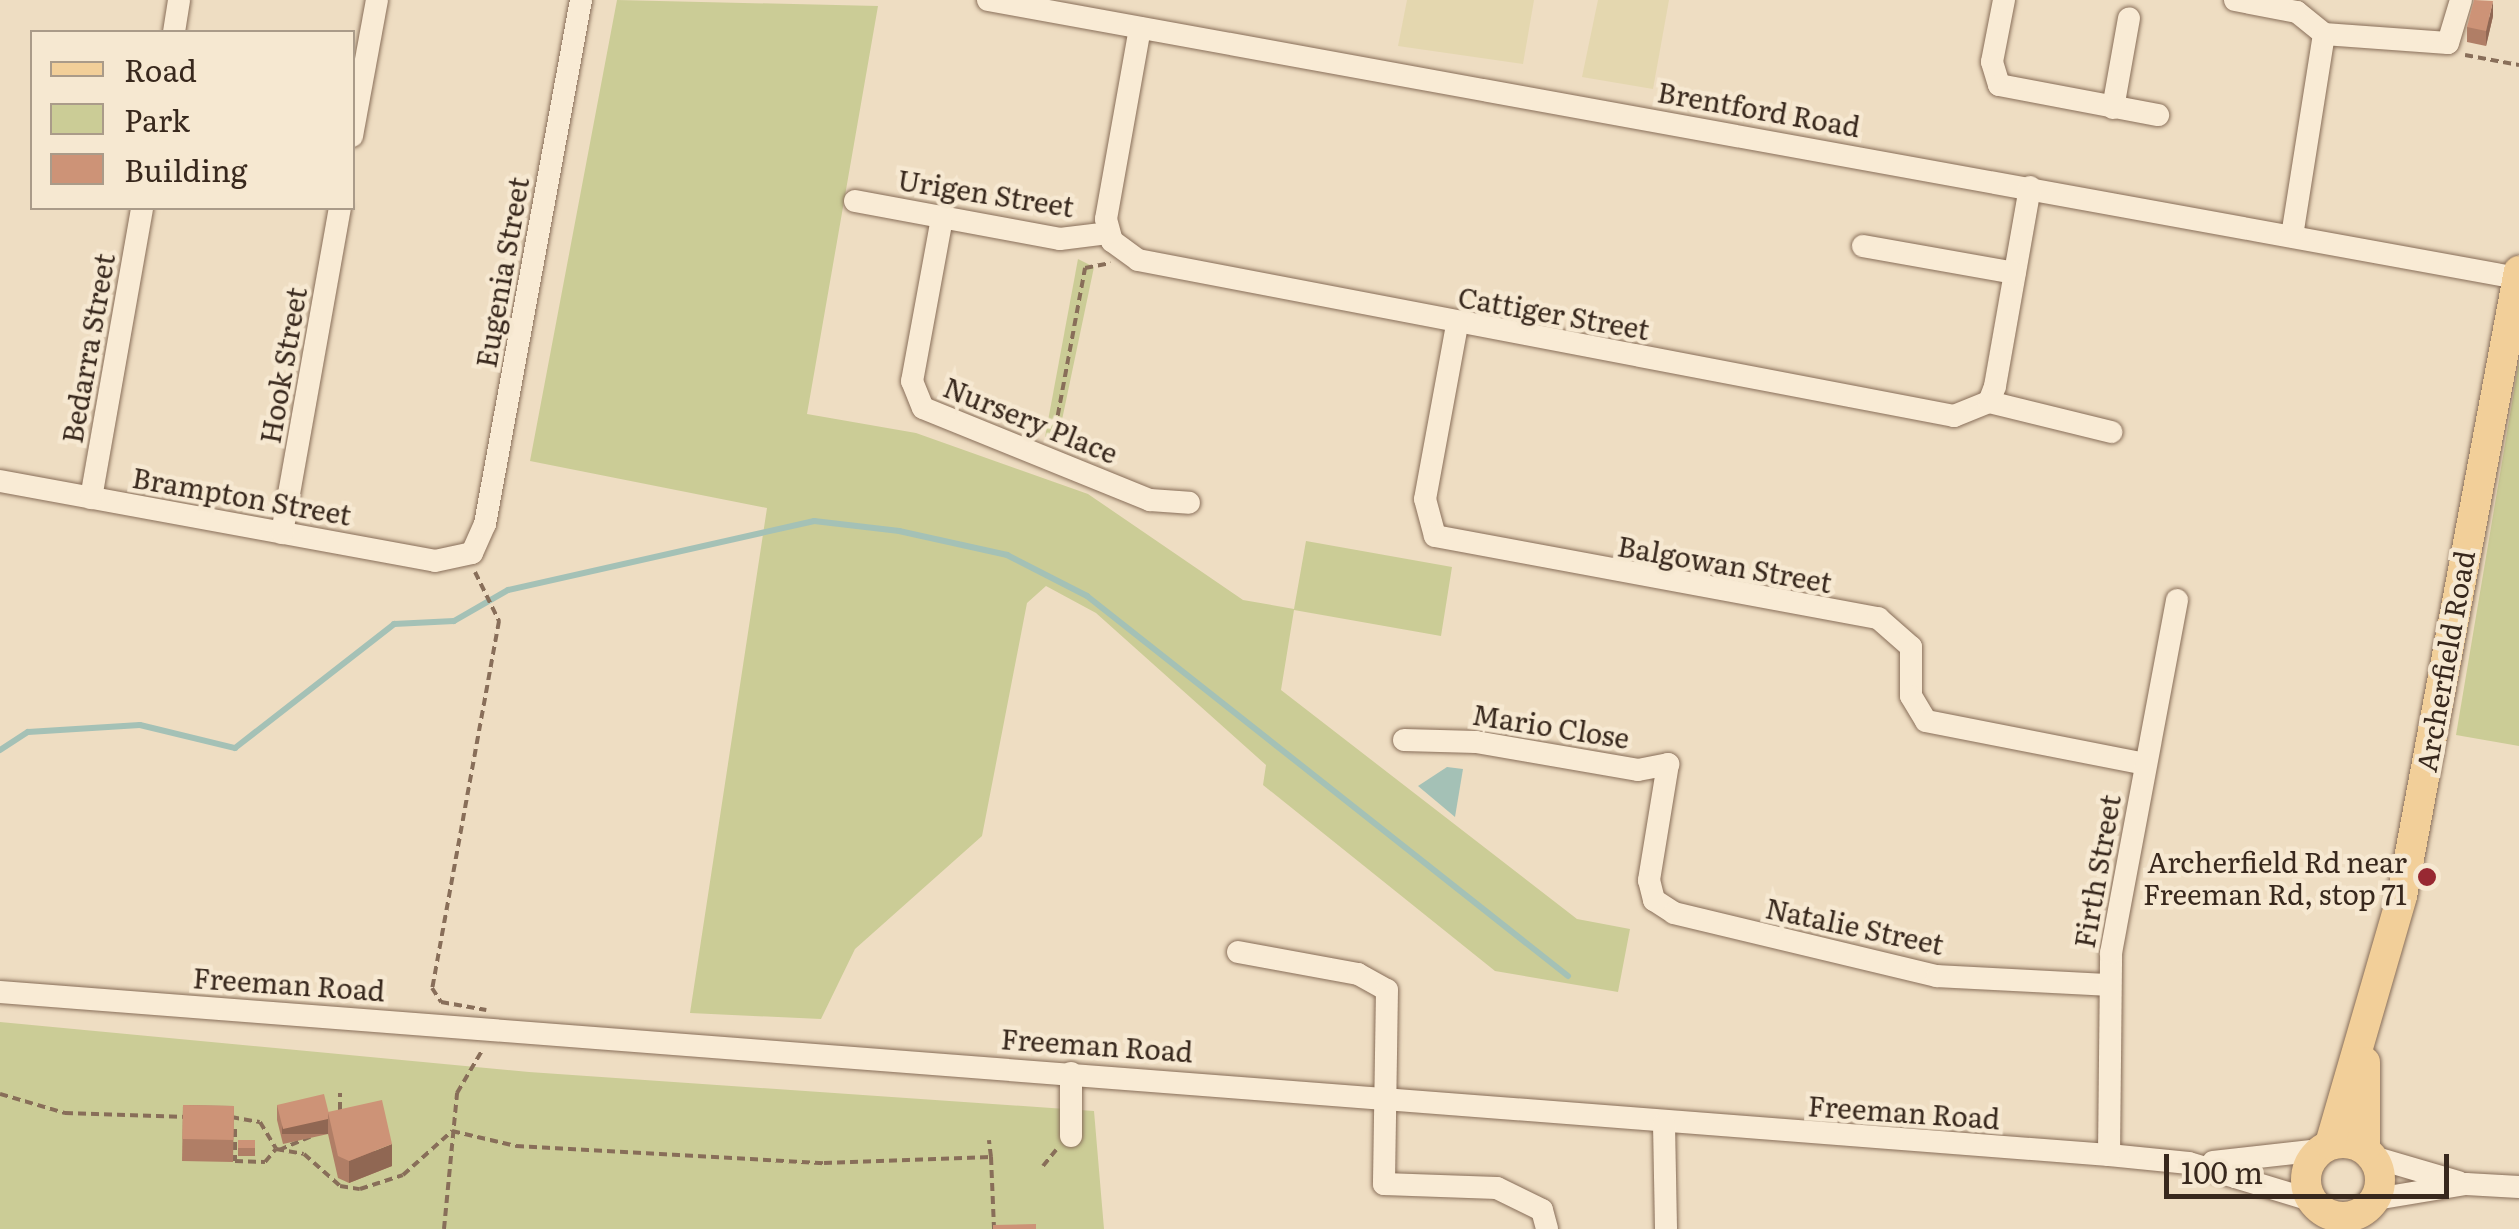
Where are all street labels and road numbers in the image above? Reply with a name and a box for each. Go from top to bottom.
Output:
street label: Brentford Road [1655,74,1863,142]
street label: Urigen Street [895,161,1077,223]
street label: Eugenia Street [468,174,534,370]
street label: Bedarra Street [54,250,120,446]
street label: Cattiger Street [1456,279,1652,345]
street label: Hook Street [252,284,312,446]
street label: Nursery Place [939,369,1123,469]
street label: Brampton Street [130,459,354,531]
street label: Balgowan Street [1615,528,1835,598]
street label: Archerfield Road [2408,548,2480,774]
street label: Mario Close [1470,696,1632,754]
street label: Firth Street [2066,792,2126,950]
street label: Natalie Street [1763,890,1947,960]
street label: Freeman Road [192,960,386,1006]
street label: Freeman Road [1000,1021,1194,1067]
street label: Freeman Road [1807,1088,2001,1134]

